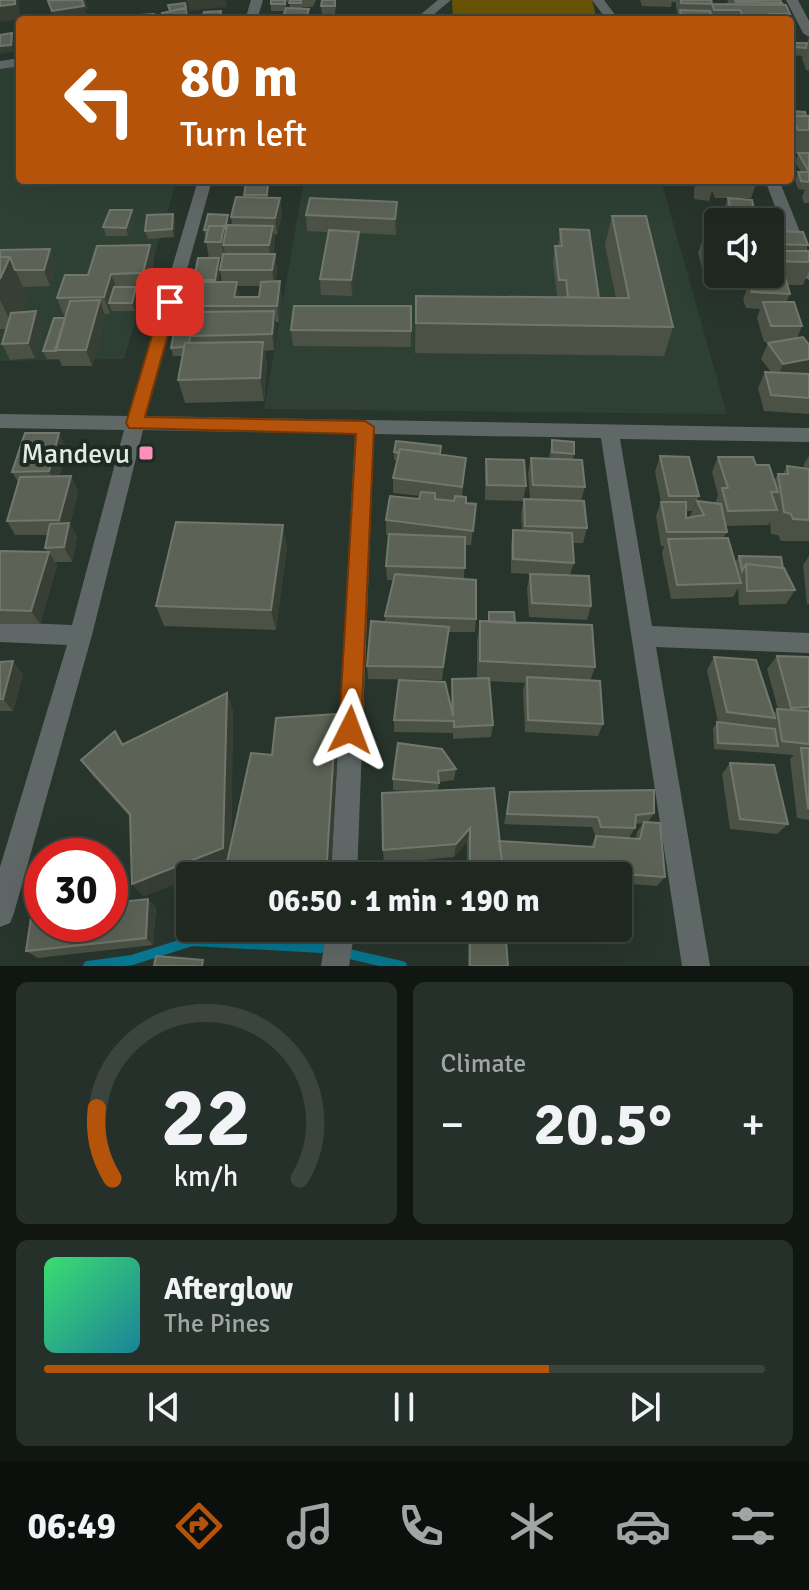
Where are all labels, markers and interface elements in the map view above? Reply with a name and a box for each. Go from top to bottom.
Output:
text: 80 m [180,43,298,112]
icon: left [48,48,152,152]
text: Turn left [180,112,307,157]
map controls [704,208,784,288]
button: sound [704,208,784,288]
pin [136,268,204,336]
icon: arrive [148,280,192,324]
place label: Mandevu [21,437,130,471]
marker: Mandevu [137,444,155,462]
position arrow [308,688,392,772]
speed limit sign: 30 [24,838,128,942]
text: 06:50 · 1 min · 190 m [268,883,540,920]
text: Climate [441,1048,526,1080]
text: 22 [161,1067,251,1169]
text: 20.5° [534,1088,672,1162]
text: − [441,1098,464,1152]
text: + [741,1098,765,1152]
text: km/h [174,1159,239,1194]
text: Afterglow [164,1271,293,1308]
text: The Pines [164,1308,270,1340]
icon: previous [142,1385,186,1429]
icon: pause [382,1385,426,1429]
icon: next [623,1385,667,1429]
icon: directions [171,1498,227,1554]
icon: music [282,1498,338,1554]
icon: phone [393,1498,449,1554]
icon: climate [504,1498,560,1554]
icon: car [615,1498,671,1554]
icon: filters [725,1498,781,1554]
text: 06:49 [27,1504,116,1549]

